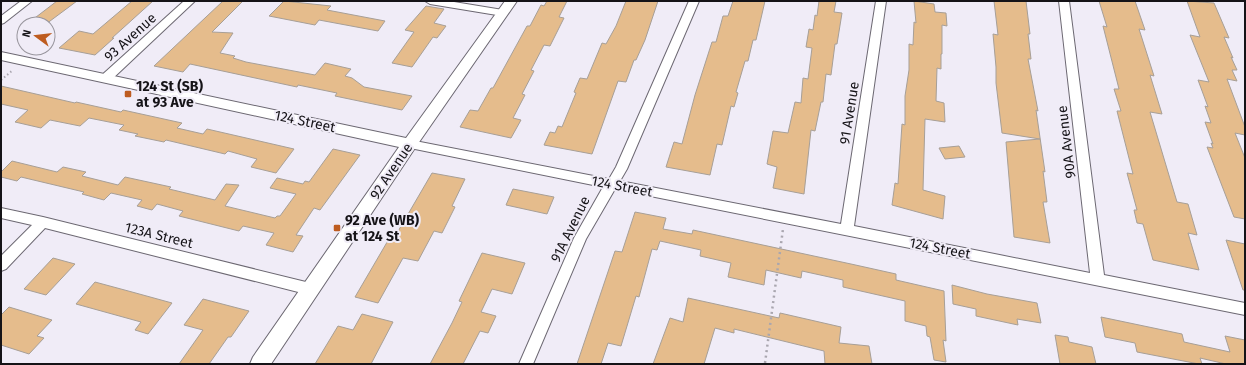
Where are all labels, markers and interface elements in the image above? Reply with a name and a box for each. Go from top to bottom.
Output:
street label: 93 Avenue [101,10,160,65]
north arrow [16,16,56,56]
text: N [20,28,34,39]
place label: 124 St (SB) at 93 Ave [136,78,203,111]
street label: 91 Avenue [836,80,863,146]
marker: 124 St (SB) at 93 Ave [123,89,133,99]
street label: 90A Avenue [1054,104,1079,179]
street label: 124 Street [273,107,338,136]
street label: 92 Avenue [366,140,416,203]
street label: 124 Street [590,172,655,201]
street label: 91A Avenue [547,193,594,265]
place label: 92 Ave (WB) at 124 St [345,212,420,245]
street label: 123A Street [123,219,196,252]
marker: 92 Ave (WB) at 124 St [332,223,342,233]
street label: 124 Street [908,234,973,263]

